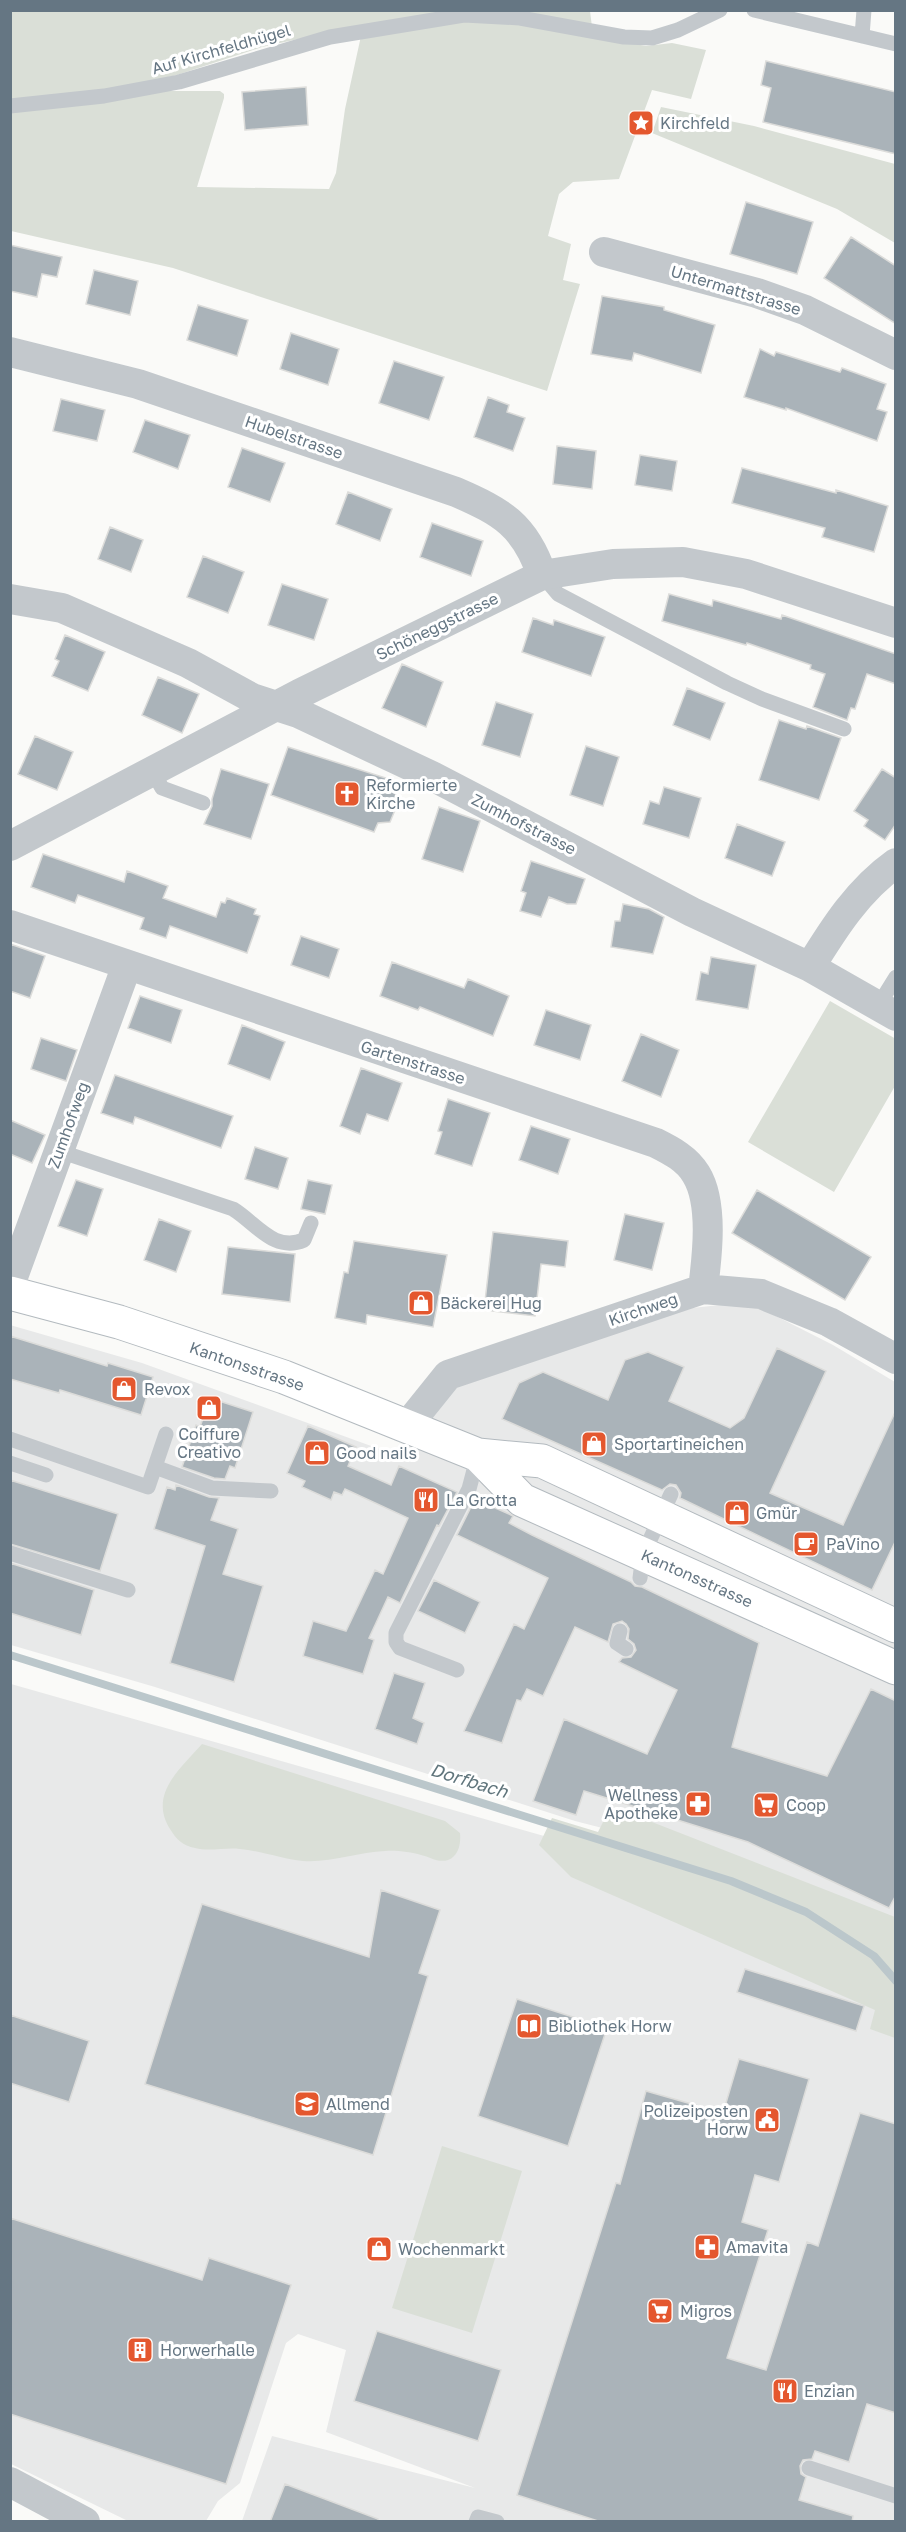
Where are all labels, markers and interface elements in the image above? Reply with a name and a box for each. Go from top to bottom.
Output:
street label: Auf Kirchfeldhügel [149,20,293,78]
place icon: Kirchfeld [626,108,656,138]
place label: Kirchfeld [660,113,730,133]
street label: Untermattstrasse [668,261,804,319]
street label: Hubelstrasse [242,411,346,463]
street label: Schöneggstrasse [373,588,501,664]
place label: Reformierte Kirche [366,775,457,813]
church icon: Reformierte Kirche [332,779,362,809]
street label: Zumhofstrasse [468,789,580,859]
street label: Gartenstrasse [358,1036,468,1088]
street label: Zumhofweg [43,1079,93,1171]
shop icon: Bäckerei Hug [406,1288,436,1318]
street label: Kirchweg [606,1288,680,1330]
place label: Bäckerei Hug [440,1293,542,1313]
street label: Kantonsstrasse [187,1337,307,1395]
shop icon: Revox [109,1374,139,1404]
place label: Revox [144,1379,191,1399]
shop icon: Coiffure Creativo [194,1393,224,1423]
place label: Coiffure Creativo [177,1424,241,1462]
shop icon: Sportartineichen [579,1429,609,1459]
place label: Sportartineichen [614,1434,744,1454]
shop icon: Good nails [302,1438,332,1468]
place label: Good nails [336,1443,417,1463]
restaurant icon: La Grotta [411,1485,441,1515]
place label: La Grotta [446,1490,517,1510]
shop icon: Gmür [722,1498,752,1528]
place label: Gmür [756,1503,797,1523]
cafe icon: PaVino [791,1529,821,1559]
place label: PaVino [826,1534,880,1554]
street label: Kantonsstrasse [638,1544,756,1612]
water label: Dorfbach [428,1758,511,1802]
place label: Wellness Apotheke [604,1785,678,1823]
pharmacy icon: Wellness Apotheke [683,1789,713,1819]
supermarket icon: Coop [751,1790,781,1820]
place label: Coop [786,1795,826,1815]
library icon: Bibliothek Horw [514,2011,544,2041]
place label: Bibliothek Horw [548,2016,672,2036]
school or university icon: Allmend [292,2089,322,2119]
place label: Allmend [326,2094,390,2114]
place label: Polizeiposten Horw [644,2101,748,2139]
public building icon: Polizeiposten Horw [752,2105,782,2135]
pharmacy icon: Amavita [692,2232,722,2262]
shop icon: Wochenmarkt [364,2234,394,2264]
place label: Amavita [726,2237,788,2257]
place label: Wochenmarkt [398,2239,505,2259]
supermarket icon: Migros [645,2296,675,2326]
place label: Migros [680,2301,732,2321]
building icon: Horwerhalle [125,2335,155,2365]
place label: Horwerhalle [160,2340,255,2360]
restaurant icon: Enzian [770,2376,800,2406]
place label: Enzian [804,2381,855,2401]

